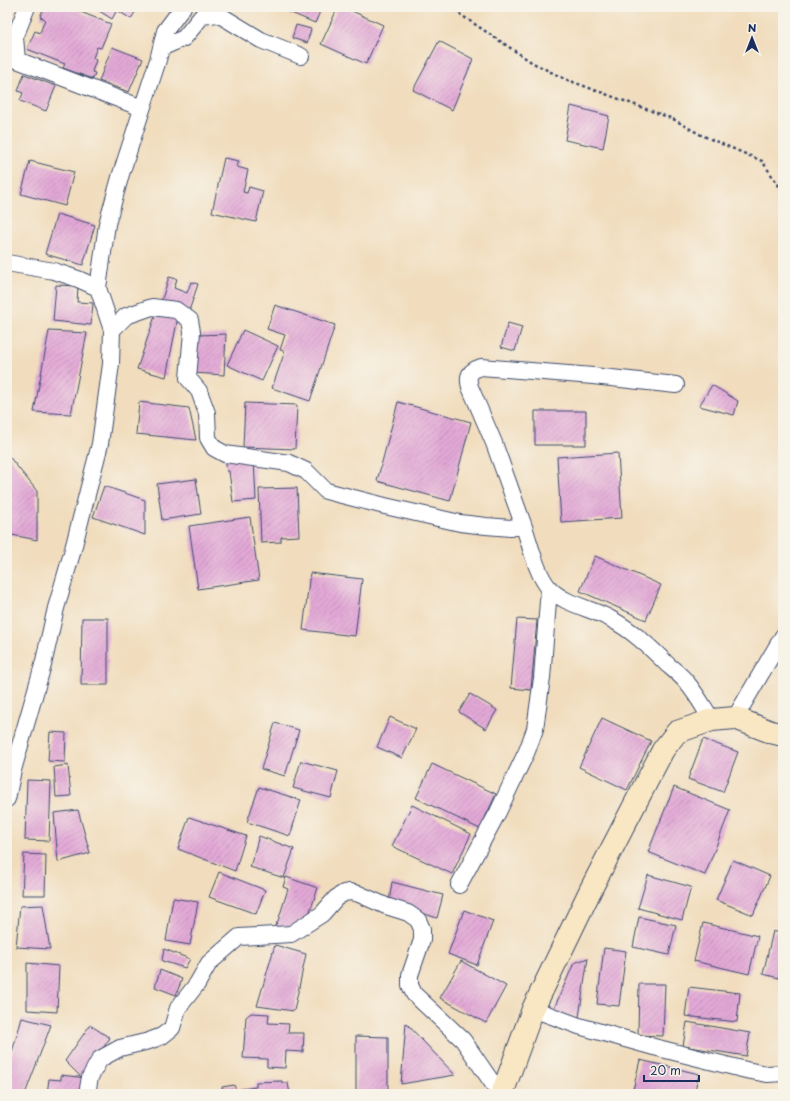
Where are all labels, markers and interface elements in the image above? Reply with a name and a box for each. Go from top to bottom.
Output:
north arrow [732,18,772,58]
text: N [748,19,757,36]
scale bar [644,1057,699,1083]
text: 20 m [650,1061,681,1079]

